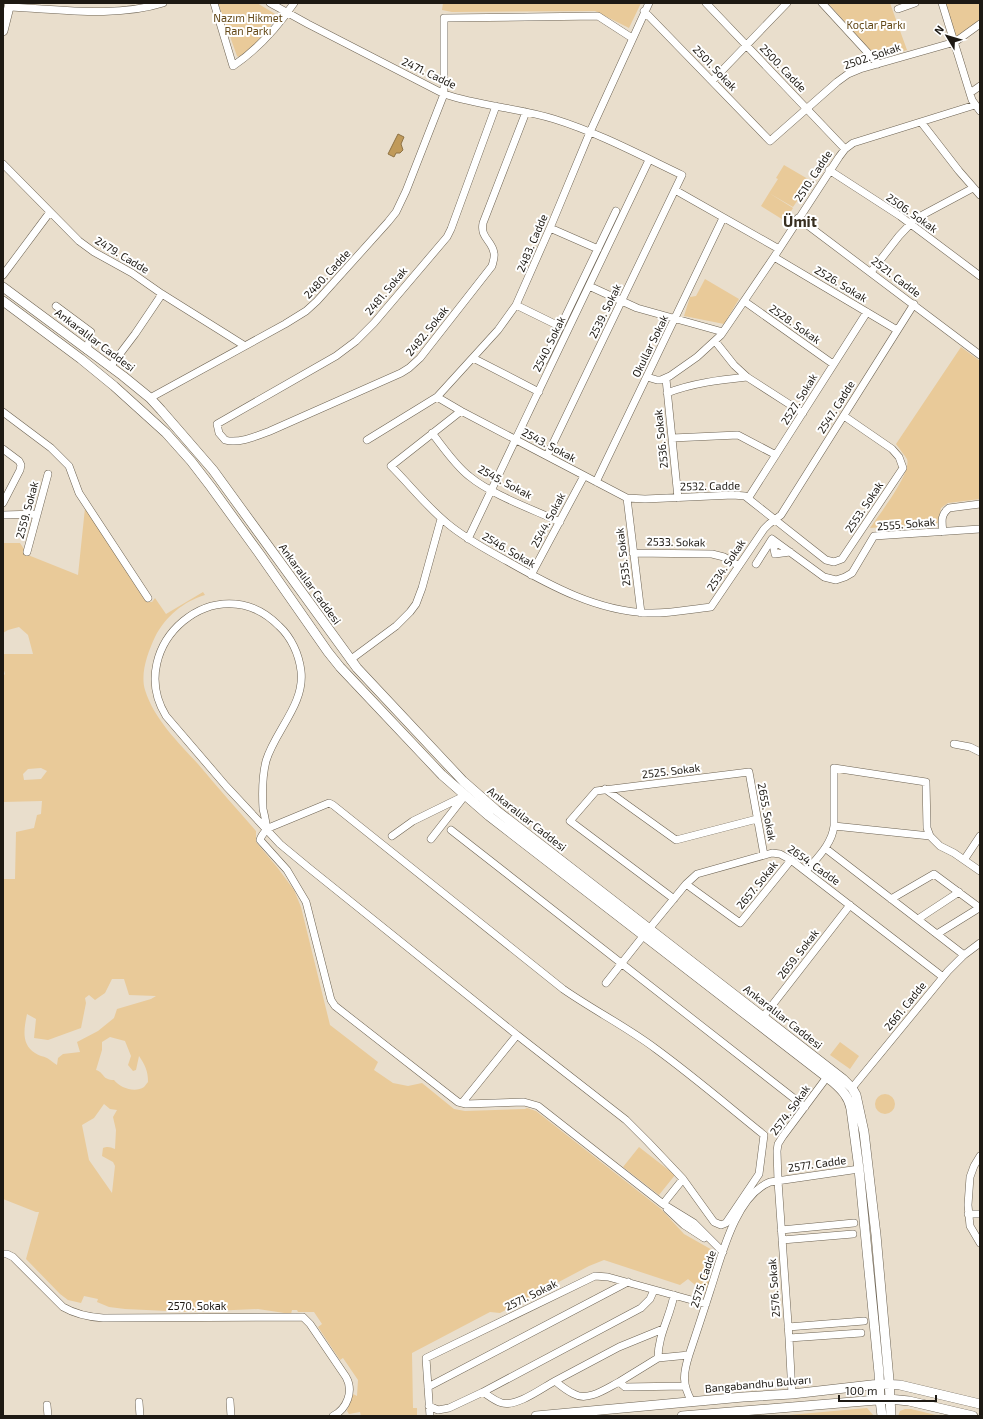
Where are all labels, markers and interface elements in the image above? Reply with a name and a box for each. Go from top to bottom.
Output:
park label: Nazım Hikmet Ran Parkı [213,11,283,37]
north arrow [927,16,967,56]
park label: Koçlar Parkı [846,18,906,32]
text: N [931,22,946,37]
street label: 2502. Sokak [842,40,902,71]
street label: 2500. Cadde [757,41,809,94]
street label: 2501. Sokak [691,42,740,93]
street label: 2471. Cadde [400,54,459,91]
street label: 2510. Cadde [791,147,834,204]
street label: 2506. Sokak [884,190,941,235]
street label: 2483. Cadde [514,212,550,274]
district label: Ümit [783,212,817,230]
street label: 2479. Cadde [93,233,152,276]
street label: 2480. Cadde [301,246,353,301]
street label: 2521. Cadde [869,254,924,299]
street label: 2526. Sokak [813,263,870,305]
street label: 2481. Sokak [362,264,410,317]
street label: 2539. Sokak [586,281,624,340]
street label: 2528. Sokak [767,301,824,346]
street label: 2482. Sokak [403,303,451,358]
street label: Ankaralılar Caddesi [53,305,138,374]
street label: Okullar Sokak [629,312,670,379]
street label: 2540. Sokak [530,314,568,374]
street label: 2527. Sokak [778,370,820,427]
street label: 2547. Cadde [814,378,857,436]
street label: 2536. Sokak [651,409,670,469]
street label: 2543. Sokak [520,425,579,464]
street label: 2545. Sokak [476,462,535,501]
street label: 2532. Cadde [680,478,740,493]
street label: 2553. Sokak [842,478,886,535]
street label: 2559. Sokak [13,479,41,540]
street label: 2544. Sokak [528,490,568,549]
street label: 2555. Sokak [876,514,936,533]
street label: 2535. Sokak [612,527,633,587]
street label: 2546. Sokak [480,529,539,570]
street label: 2533. Sokak [646,534,706,549]
street label: 2534. Sokak [704,536,748,593]
street label: Ankaralılar Caddesi [277,541,344,627]
street label: 2525. Sokak [641,760,701,781]
street label: 2655. Sokak [755,782,780,842]
street label: Ankaralılar Caddesi [485,784,569,853]
street label: 2654. Cadde [786,842,843,887]
street label: 2657. Sokak [733,858,780,911]
street label: 2659. Sokak [774,926,821,981]
street label: 2661. Cadde [881,979,928,1033]
street label: Ankaralılar Caddesi [741,982,825,1051]
street label: 2574. Sokak [767,1082,812,1137]
street label: 2577. Cadde [787,1153,847,1174]
street label: 2575. Cadde [687,1249,718,1309]
street label: 2576. Sokak [765,1258,782,1318]
street label: 2571. Sokak [502,1276,559,1313]
street label: 2570. Sokak [168,1299,227,1312]
street label: Bangabandhu Bulvarı [704,1372,812,1395]
scale bar [839,1377,936,1403]
text: 100 m [845,1383,877,1397]

